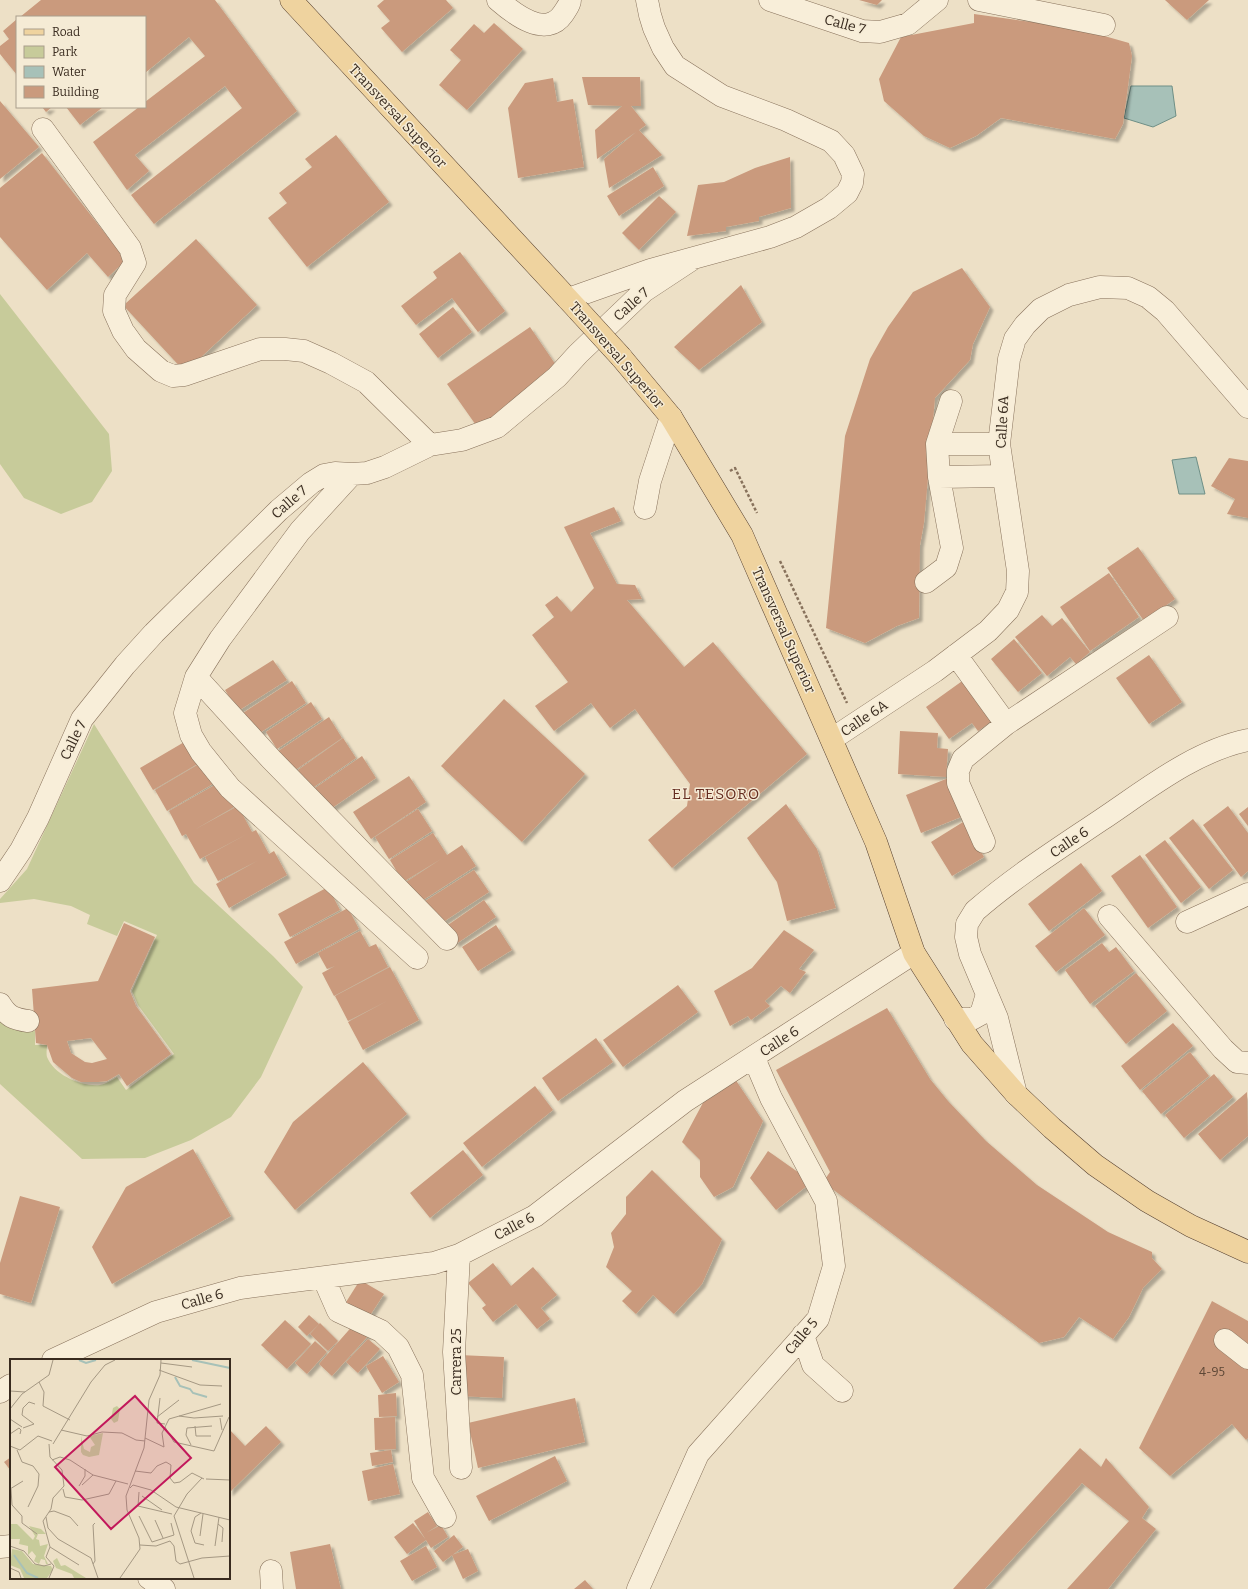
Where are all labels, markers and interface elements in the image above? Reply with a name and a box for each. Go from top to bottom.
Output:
street label: Calle 7 [822,11,867,38]
legend [16,16,146,108]
text: Road [52,25,80,39]
text: Park [52,45,78,59]
street label: Transversal Superior [345,61,450,172]
text: Water [52,65,87,79]
text: Building [52,85,99,99]
street label: Calle 7 [610,284,653,325]
street label: Transversal Superior [566,299,668,412]
street label: Calle 6A [993,395,1012,449]
street label: Calle 7 [268,482,311,523]
street label: Transversal Superior [748,565,819,696]
street label: Calle 6A [838,696,891,740]
street label: Calle 7 [57,718,90,763]
district label: EL TESORO [672,785,760,803]
street label: Calle 6 [1047,823,1092,862]
street label: Calle 6 [757,1023,802,1060]
street label: Calle 6 [491,1209,537,1244]
street label: Calle 6 [179,1285,225,1314]
street label: Calle 5 [781,1315,822,1358]
street label: Carrera 25 [448,1328,465,1396]
inset map [10,1359,230,1579]
house number: 4-95 [1199,1365,1225,1379]

